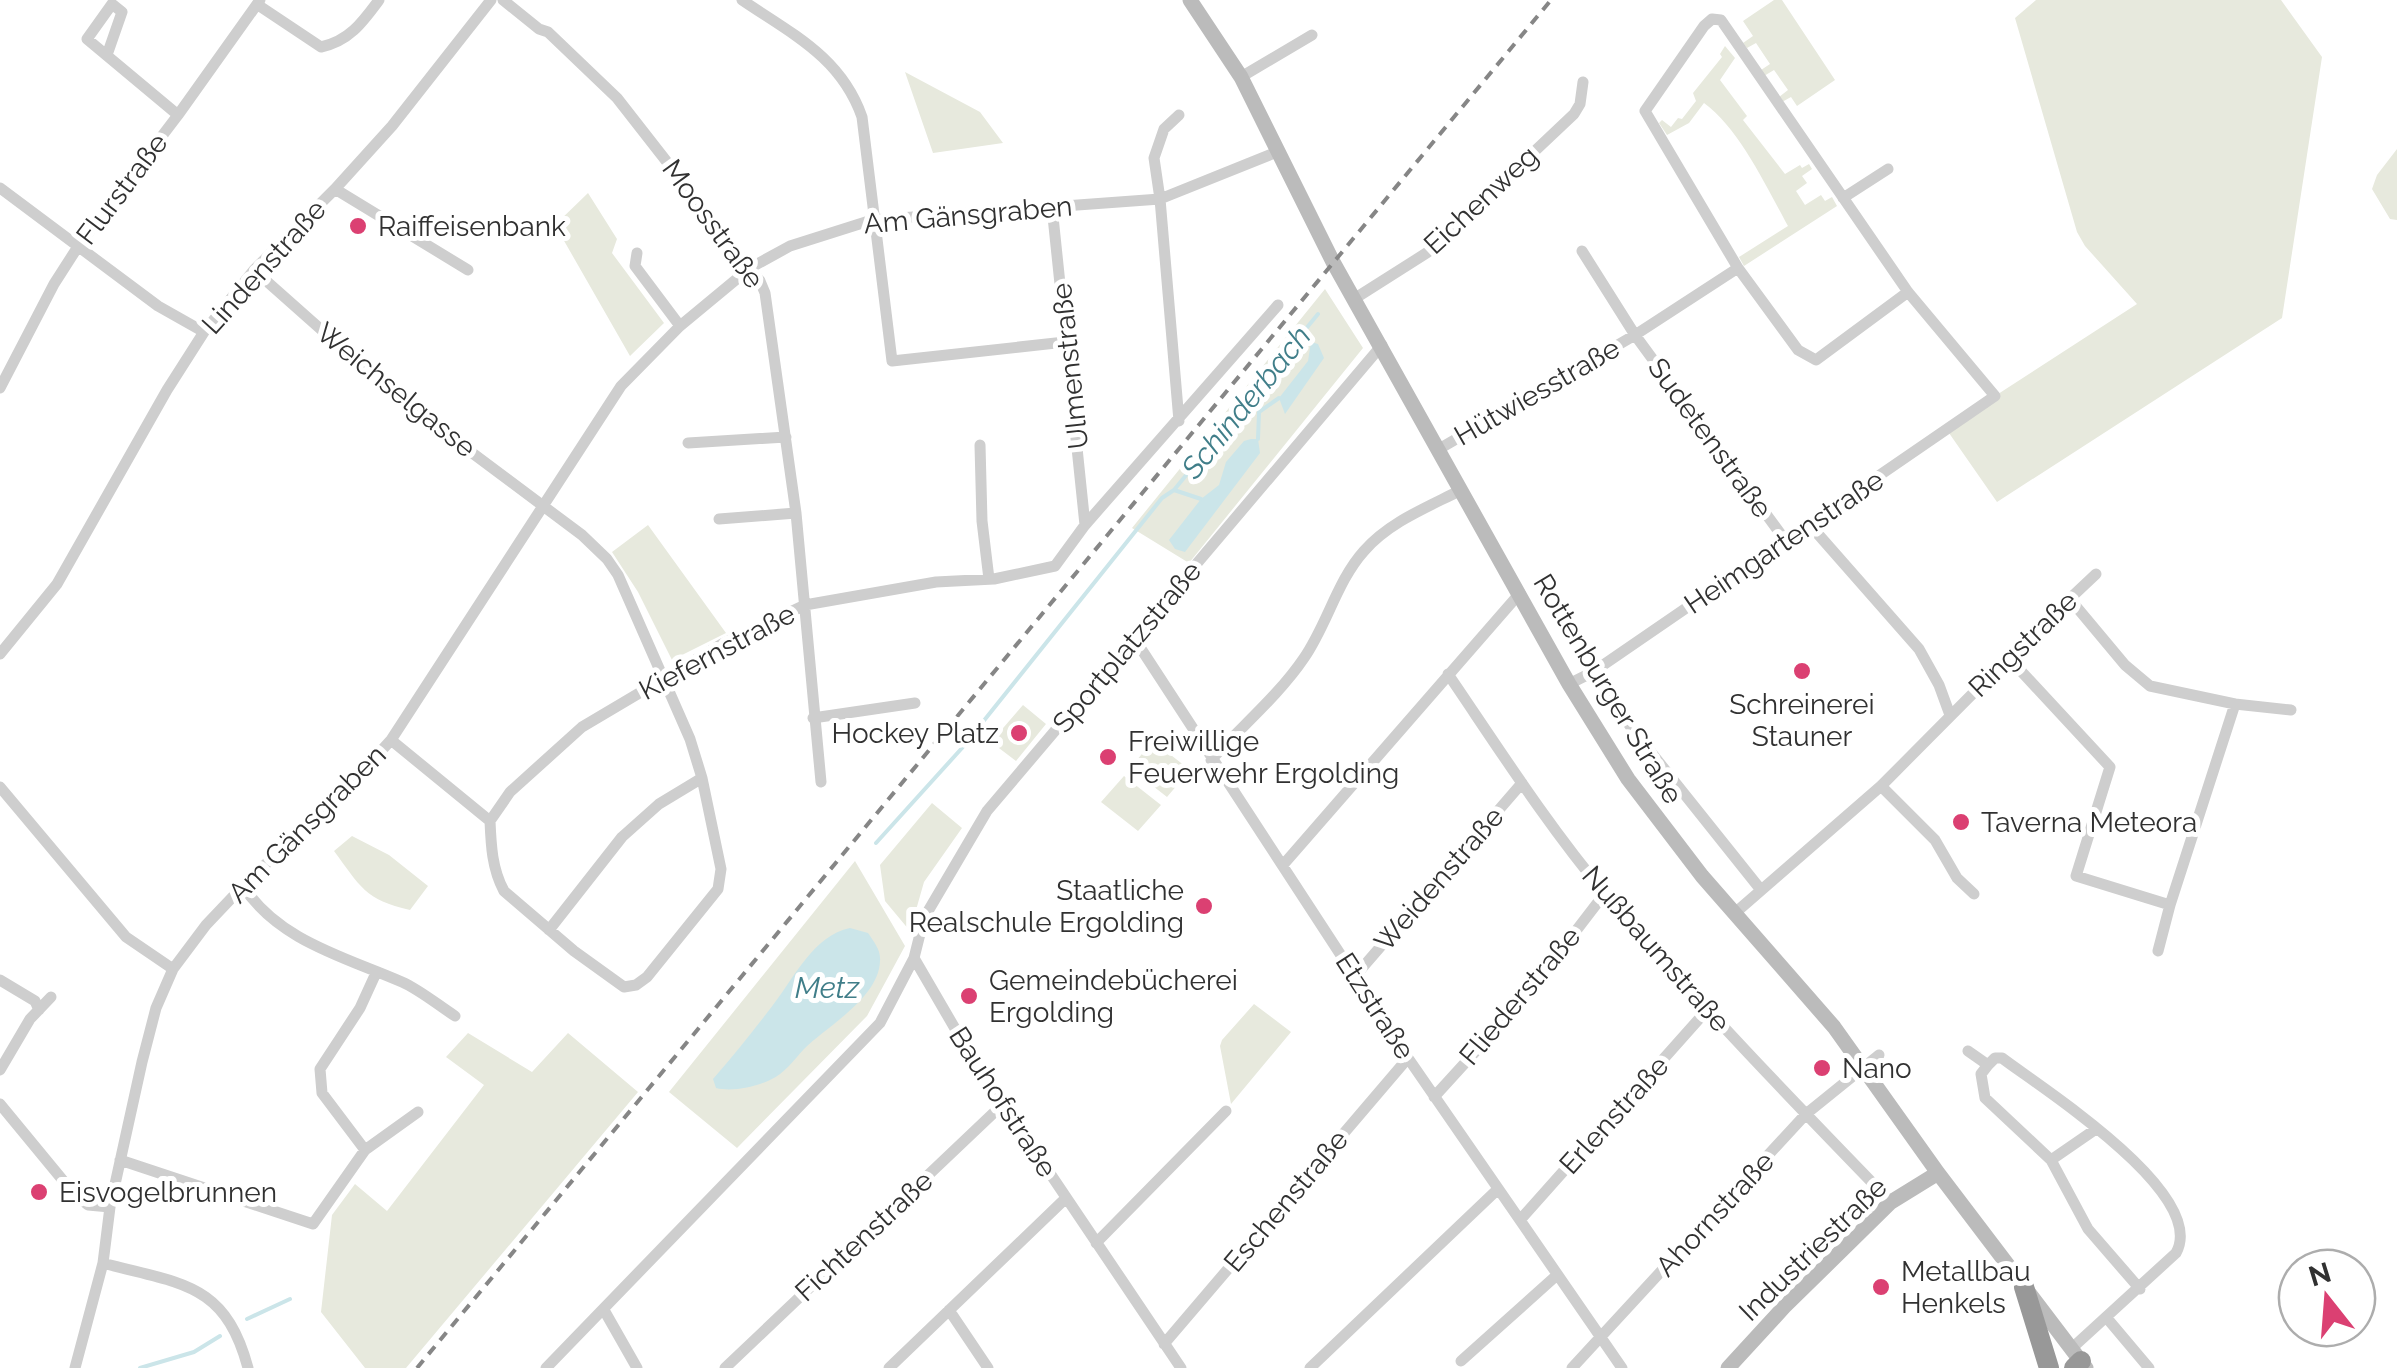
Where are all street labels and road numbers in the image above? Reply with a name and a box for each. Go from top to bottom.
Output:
street label: Flurstraße [70,127,174,251]
street label: Eichenweg [1417,139,1545,261]
street label: Moosstraße [655,153,771,295]
street label: Am Gänsgraben [862,189,1074,241]
street label: Lindenstraße [195,193,333,341]
street label: Ulmenstraße [1045,281,1095,451]
street label: Weichselgasse [310,316,482,464]
street label: Hütwiesstraße [1449,331,1625,453]
street label: Sudetenstraße [1641,352,1779,524]
street label: Heimgartenstraße [1678,463,1890,621]
street label: Sportplatzstraße [1046,555,1208,739]
street label: Rottenburger Straße [1526,568,1690,810]
street label: Ringstraße [1962,584,2084,704]
street label: Kiefernstraße [634,597,800,707]
street label: Am Gänsgraben [221,738,393,910]
street label: Weidenstraße [1368,800,1510,958]
street label: Nußbaumstraße [1575,860,1737,1038]
street label: Fliederstraße [1453,920,1587,1072]
street label: Etzstraße [1329,947,1421,1065]
street label: Bauhofstraße [942,1021,1064,1183]
street label: Erlenstraße [1553,1049,1675,1181]
street label: Eschenstraße [1217,1123,1355,1279]
street label: Ahornstraße [1649,1145,1781,1283]
street label: Fichtenstraße [788,1164,940,1308]
street label: Industriestraße [1732,1170,1894,1328]

